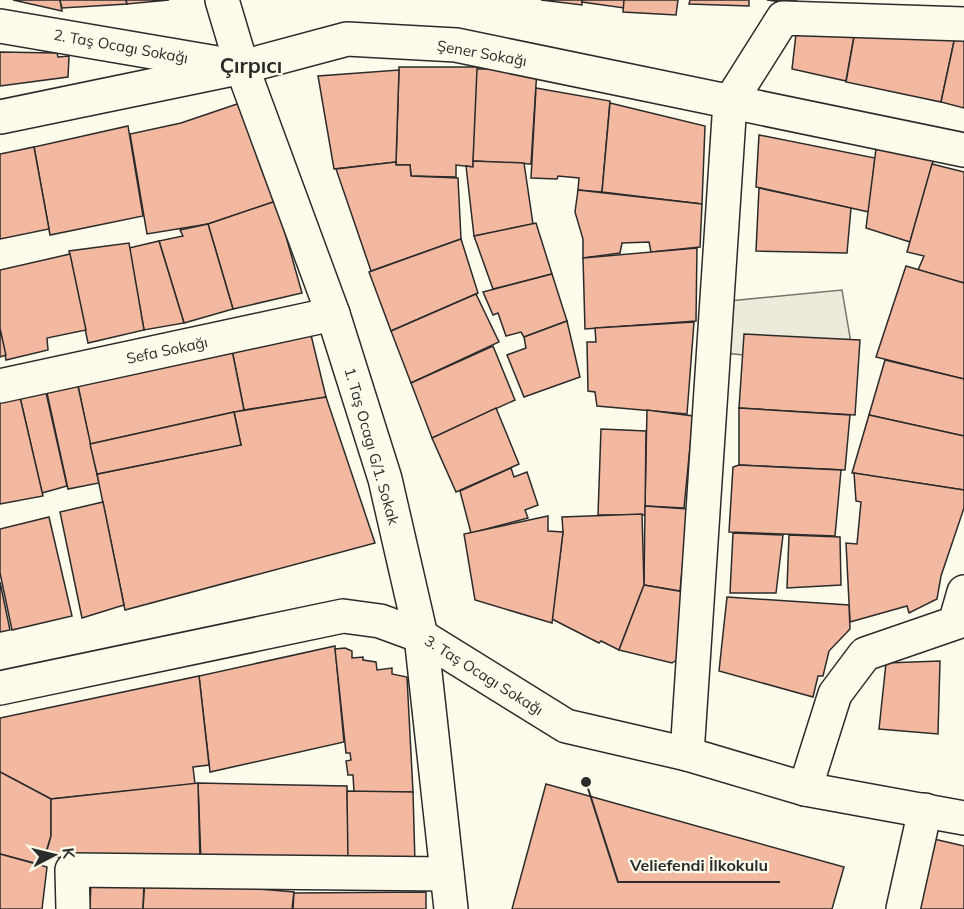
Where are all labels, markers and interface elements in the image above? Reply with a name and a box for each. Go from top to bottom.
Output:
street label: 2. Taş Ocagı Sokağı [52,25,190,67]
street label: Şener Sokağı [436,36,528,70]
district label: Çırpıcı [220,52,282,78]
street label: Sefa Sokağı [125,332,209,368]
street label: 1. Taş Ocagı G/1. Sokak [340,365,404,527]
street label: 3. Taş Ocagı Sokağı [421,631,547,719]
north arrow [24,825,84,885]
text: K [58,847,80,861]
callout: Veliefendi İlkokulu [618,848,780,882]
text: Veliefendi İlkokulu [629,855,768,875]

